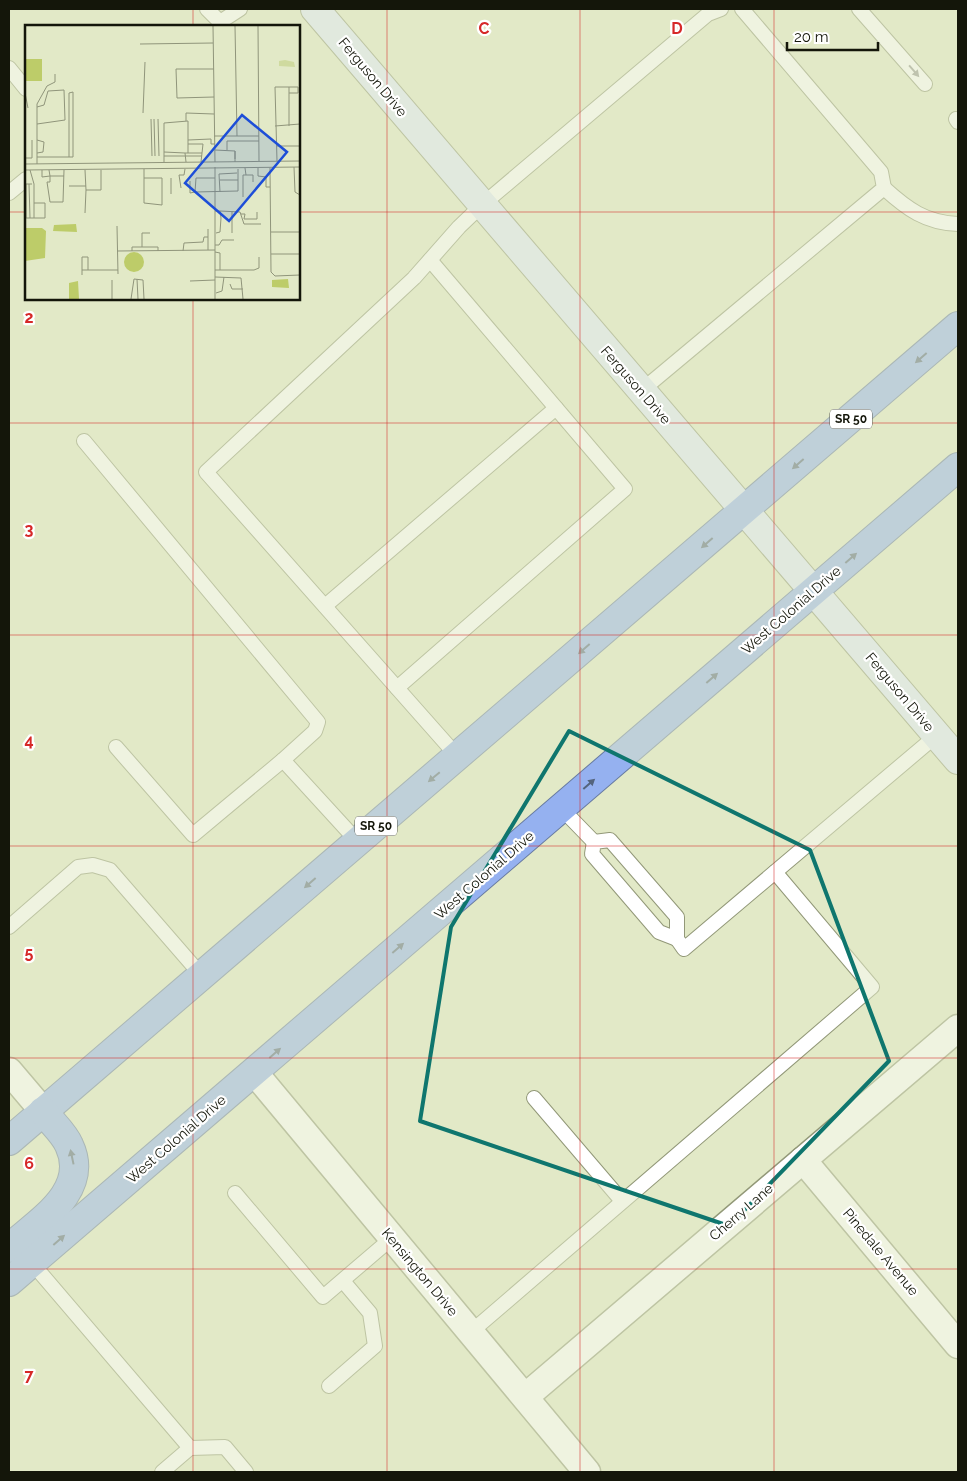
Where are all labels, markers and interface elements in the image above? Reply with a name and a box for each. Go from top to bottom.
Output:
text: C [479,19,490,38]
text: D [671,19,683,38]
scale bar [787,20,878,52]
inset map [25,25,300,300]
text: 20 m [794,28,829,46]
street label: Ferguson Drive [335,34,411,120]
one-way arrow [909,65,920,78]
text: 2 [24,308,34,327]
street label: Ferguson Drive [598,343,674,427]
one-way arrow [916,352,928,364]
road number: SR 50 [830,409,872,428]
one-way arrow [793,458,805,470]
text: 3 [25,520,34,539]
one-way arrow [701,537,713,548]
one-way arrow [845,553,858,564]
street label: West Colonial Drive [738,563,844,657]
one-way arrow [577,643,590,654]
street label: Ferguson Drive [862,649,938,735]
one-way arrow [705,673,718,684]
text: 4 [24,731,34,750]
one-way arrow [427,772,440,783]
one-way arrow [582,779,595,790]
road number: SR 50 [355,816,397,836]
street label: West Colonial Drive [431,828,537,922]
one-way arrow [305,877,317,889]
one-way arrow [392,942,405,953]
text: 5 [25,943,34,962]
one-way arrow [268,1048,281,1059]
street label: West Colonial Drive [123,1092,229,1186]
one-way arrow [68,1150,76,1165]
text: 6 [24,1154,34,1173]
street label: Cherry Lane [706,1180,776,1244]
street label: Pinedale Avenue [840,1205,922,1299]
street label: Kensington Drive [379,1225,461,1319]
one-way arrow [53,1234,66,1245]
text: 7 [25,1366,34,1385]

